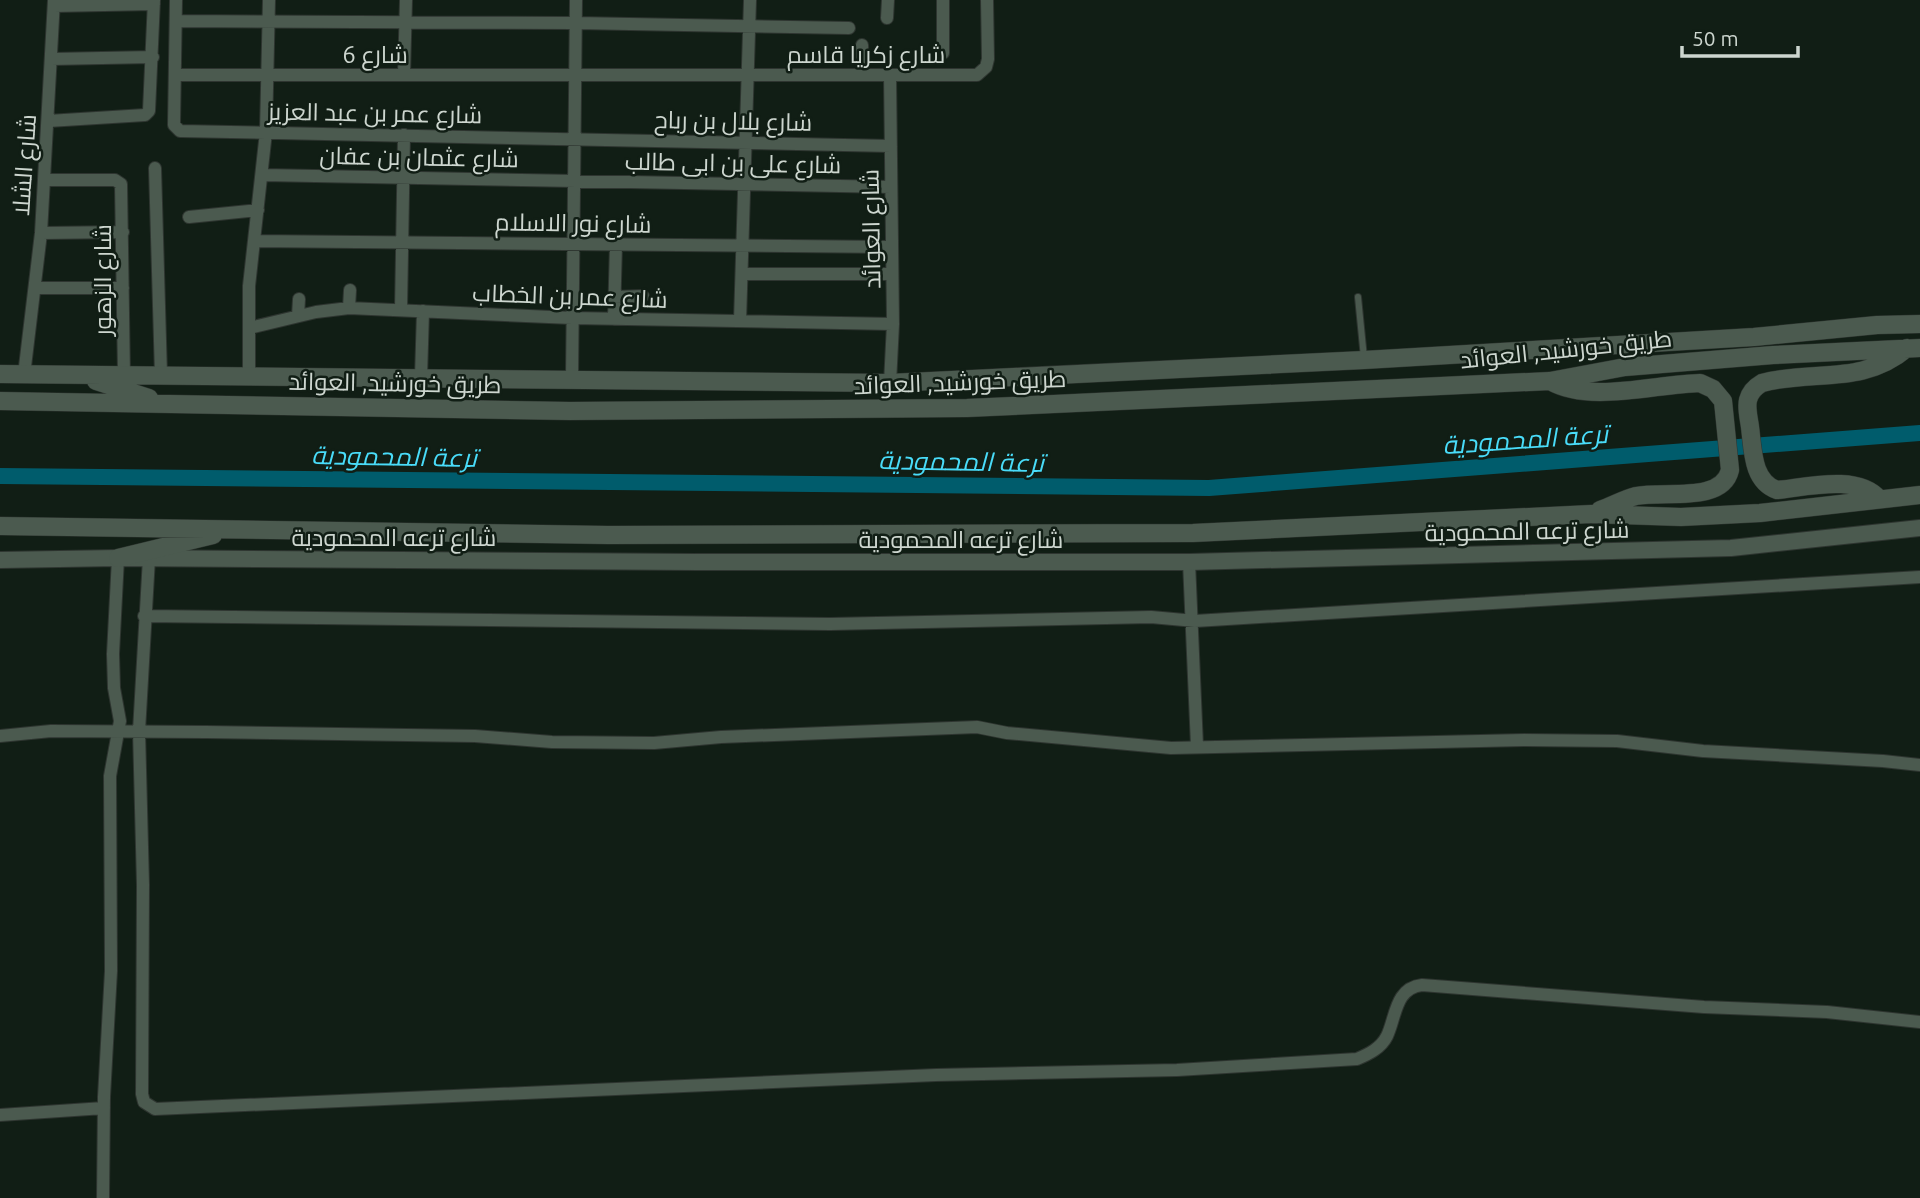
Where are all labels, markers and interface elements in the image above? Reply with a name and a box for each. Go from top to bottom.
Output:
scale bar [1682,14,1798,58]
text: 50 m [1692,26,1739,50]
street label: شارع 6 [342,41,408,71]
street label: شارع زكريا قاسم [787,41,945,71]
street label: شارع عمر بن عبد العزيز [266,98,482,131]
street label: شارع بلال بن رباح [654,106,812,139]
street label: شارع الشلا [7,113,44,217]
street label: شارع عثمان بن عفان [319,142,519,175]
street label: شارع على بن ابى طالب [625,148,841,181]
street label: شارع العوائد [856,169,889,289]
street label: شارع نور الاسلام [494,208,652,241]
street label: شارع الزهور [89,224,119,338]
street label: شارع عمر بن الخطاب [472,279,668,316]
street label: طريق خورشيد, العوائد [1459,324,1673,376]
street label: طريق خورشيد, العوائد [853,365,1067,401]
street label: طريق خورشيد, العوائد [288,368,502,400]
water label: ترعة المحمودية [1441,418,1614,460]
water label: ترعة المحمودية [311,440,482,473]
water label: ترعة المحمودية [878,445,1049,478]
street label: شارع ترعه المحمودية [1424,516,1630,549]
street label: شارع ترعه المحمودية [292,524,496,554]
street label: شارع ترعه المحمودية [859,526,1063,556]

